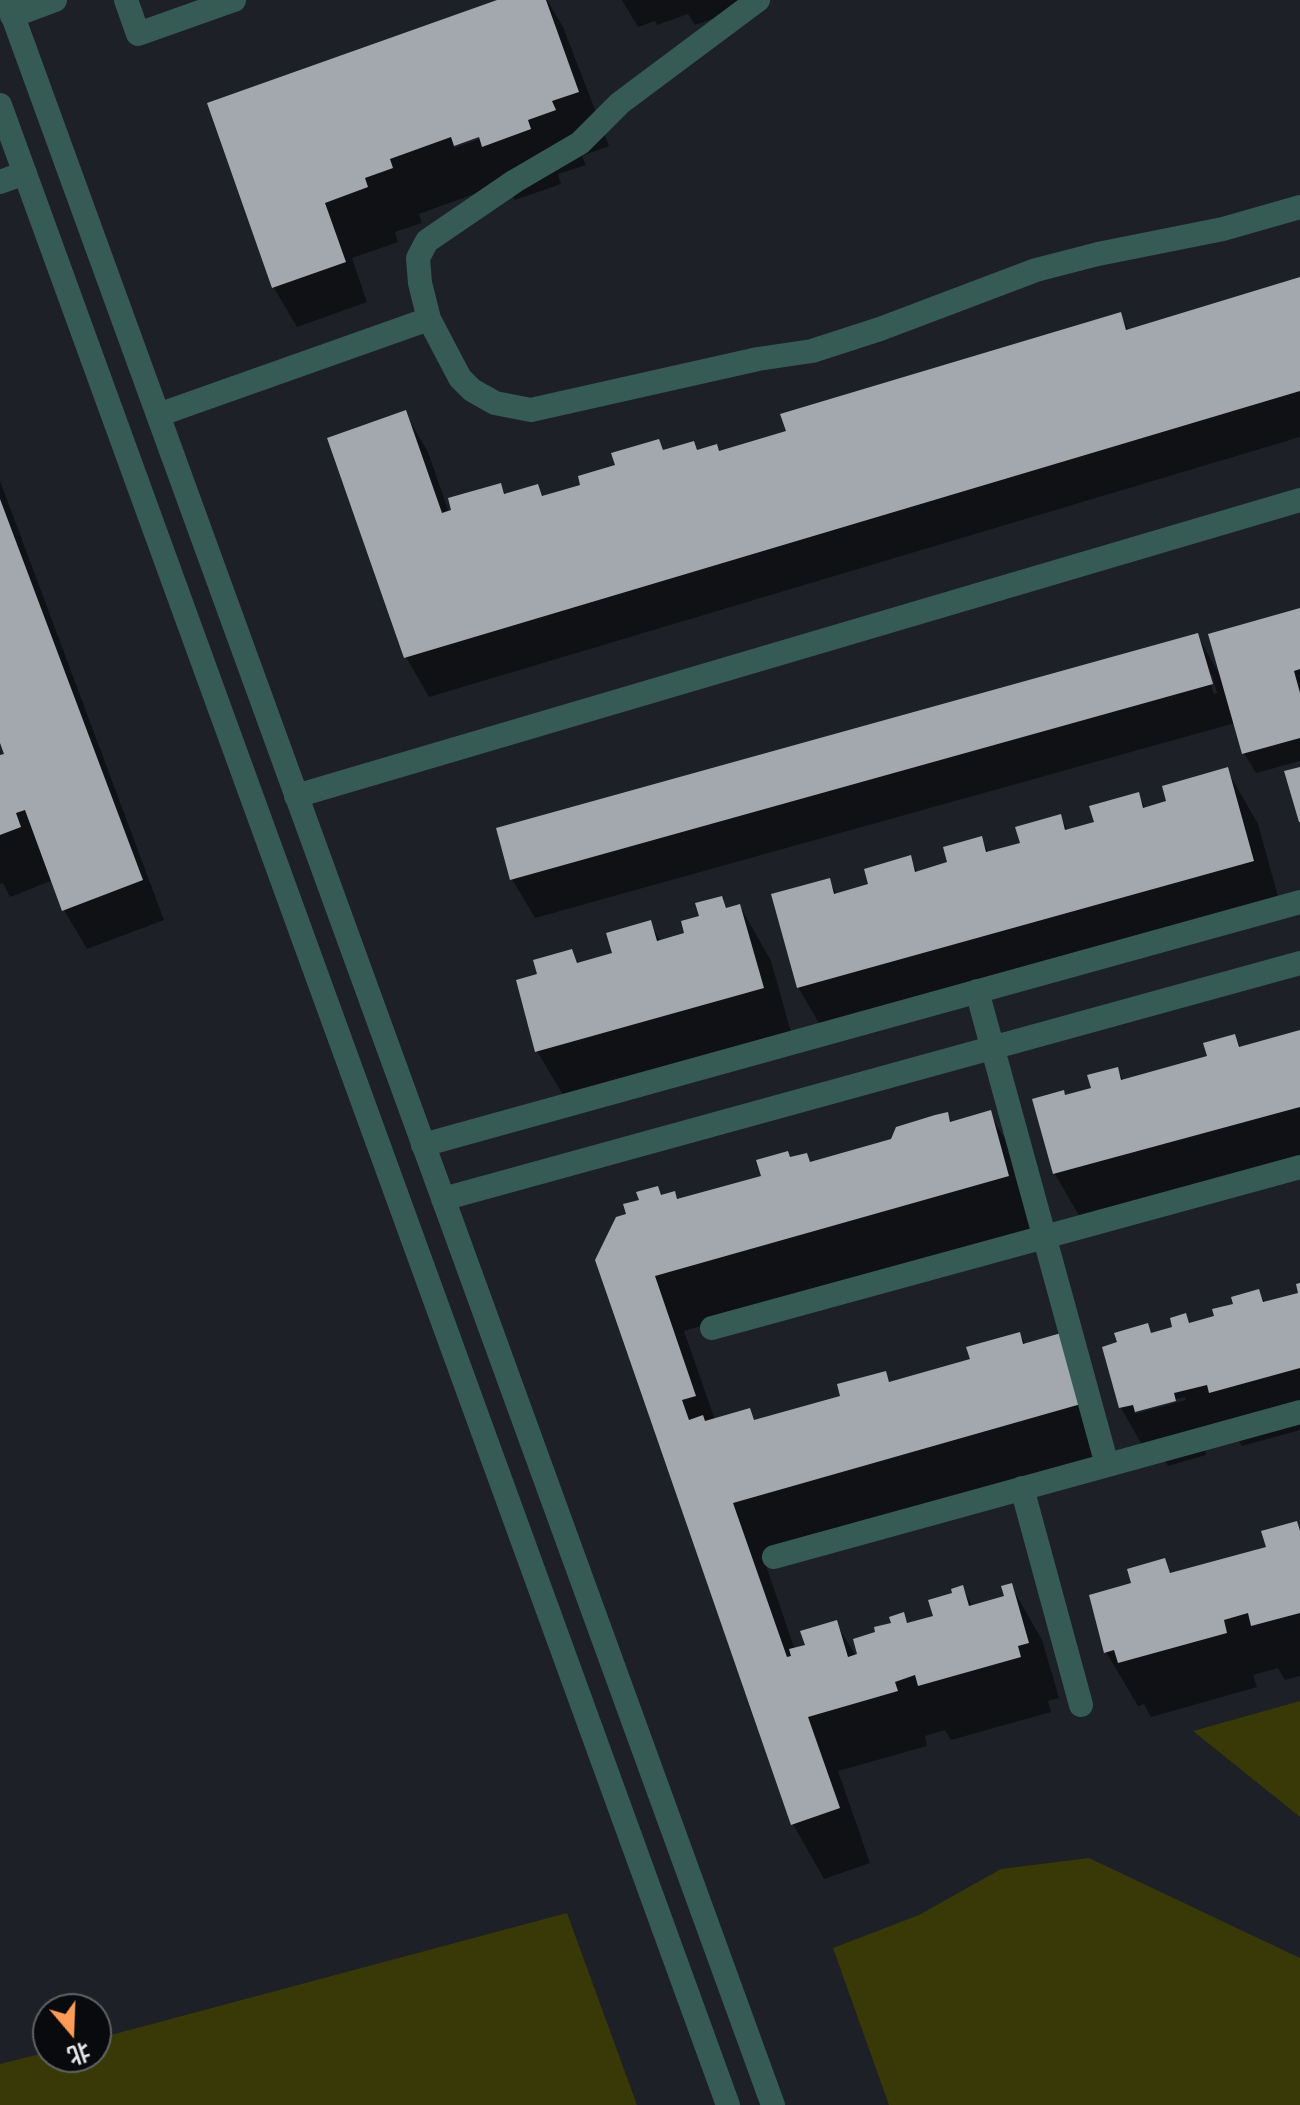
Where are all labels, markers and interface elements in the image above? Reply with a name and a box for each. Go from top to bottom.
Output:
north arrow [32,1993,112,2073]
text: 北 [64,2036,94,2072]

